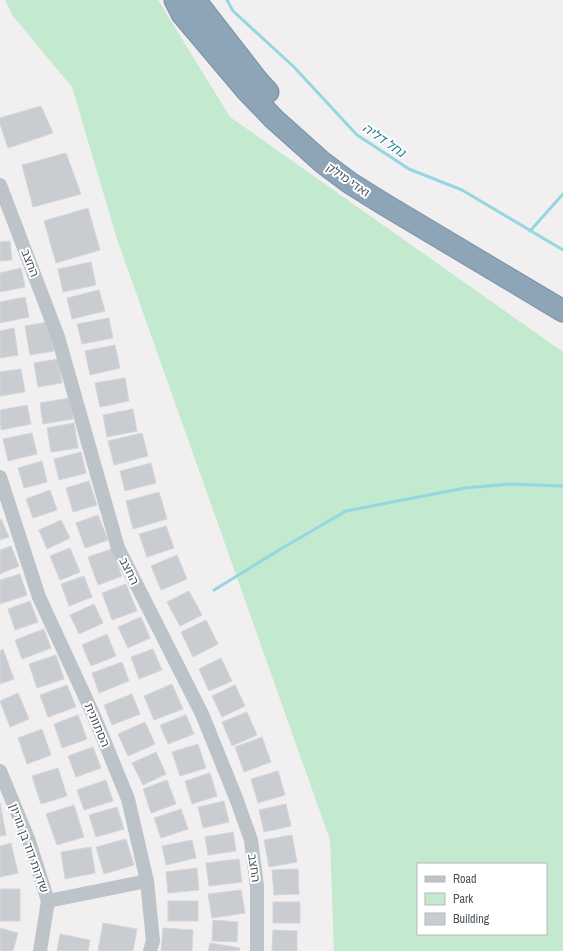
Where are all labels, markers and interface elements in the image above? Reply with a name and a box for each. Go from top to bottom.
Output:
water label: נחל דליה [359,119,410,162]
street label: ואדי מילק [323,159,373,201]
street label: החצב [17,247,43,279]
street label: החצב [115,555,143,587]
street label: הסתוונית [81,700,113,750]
street label: שדרות דוד בן גוריון [5,801,53,895]
street label: החצב [244,853,264,883]
legend [417,863,547,935]
text: Road [453,871,477,887]
text: Park [453,891,473,907]
text: Building [453,911,490,927]

